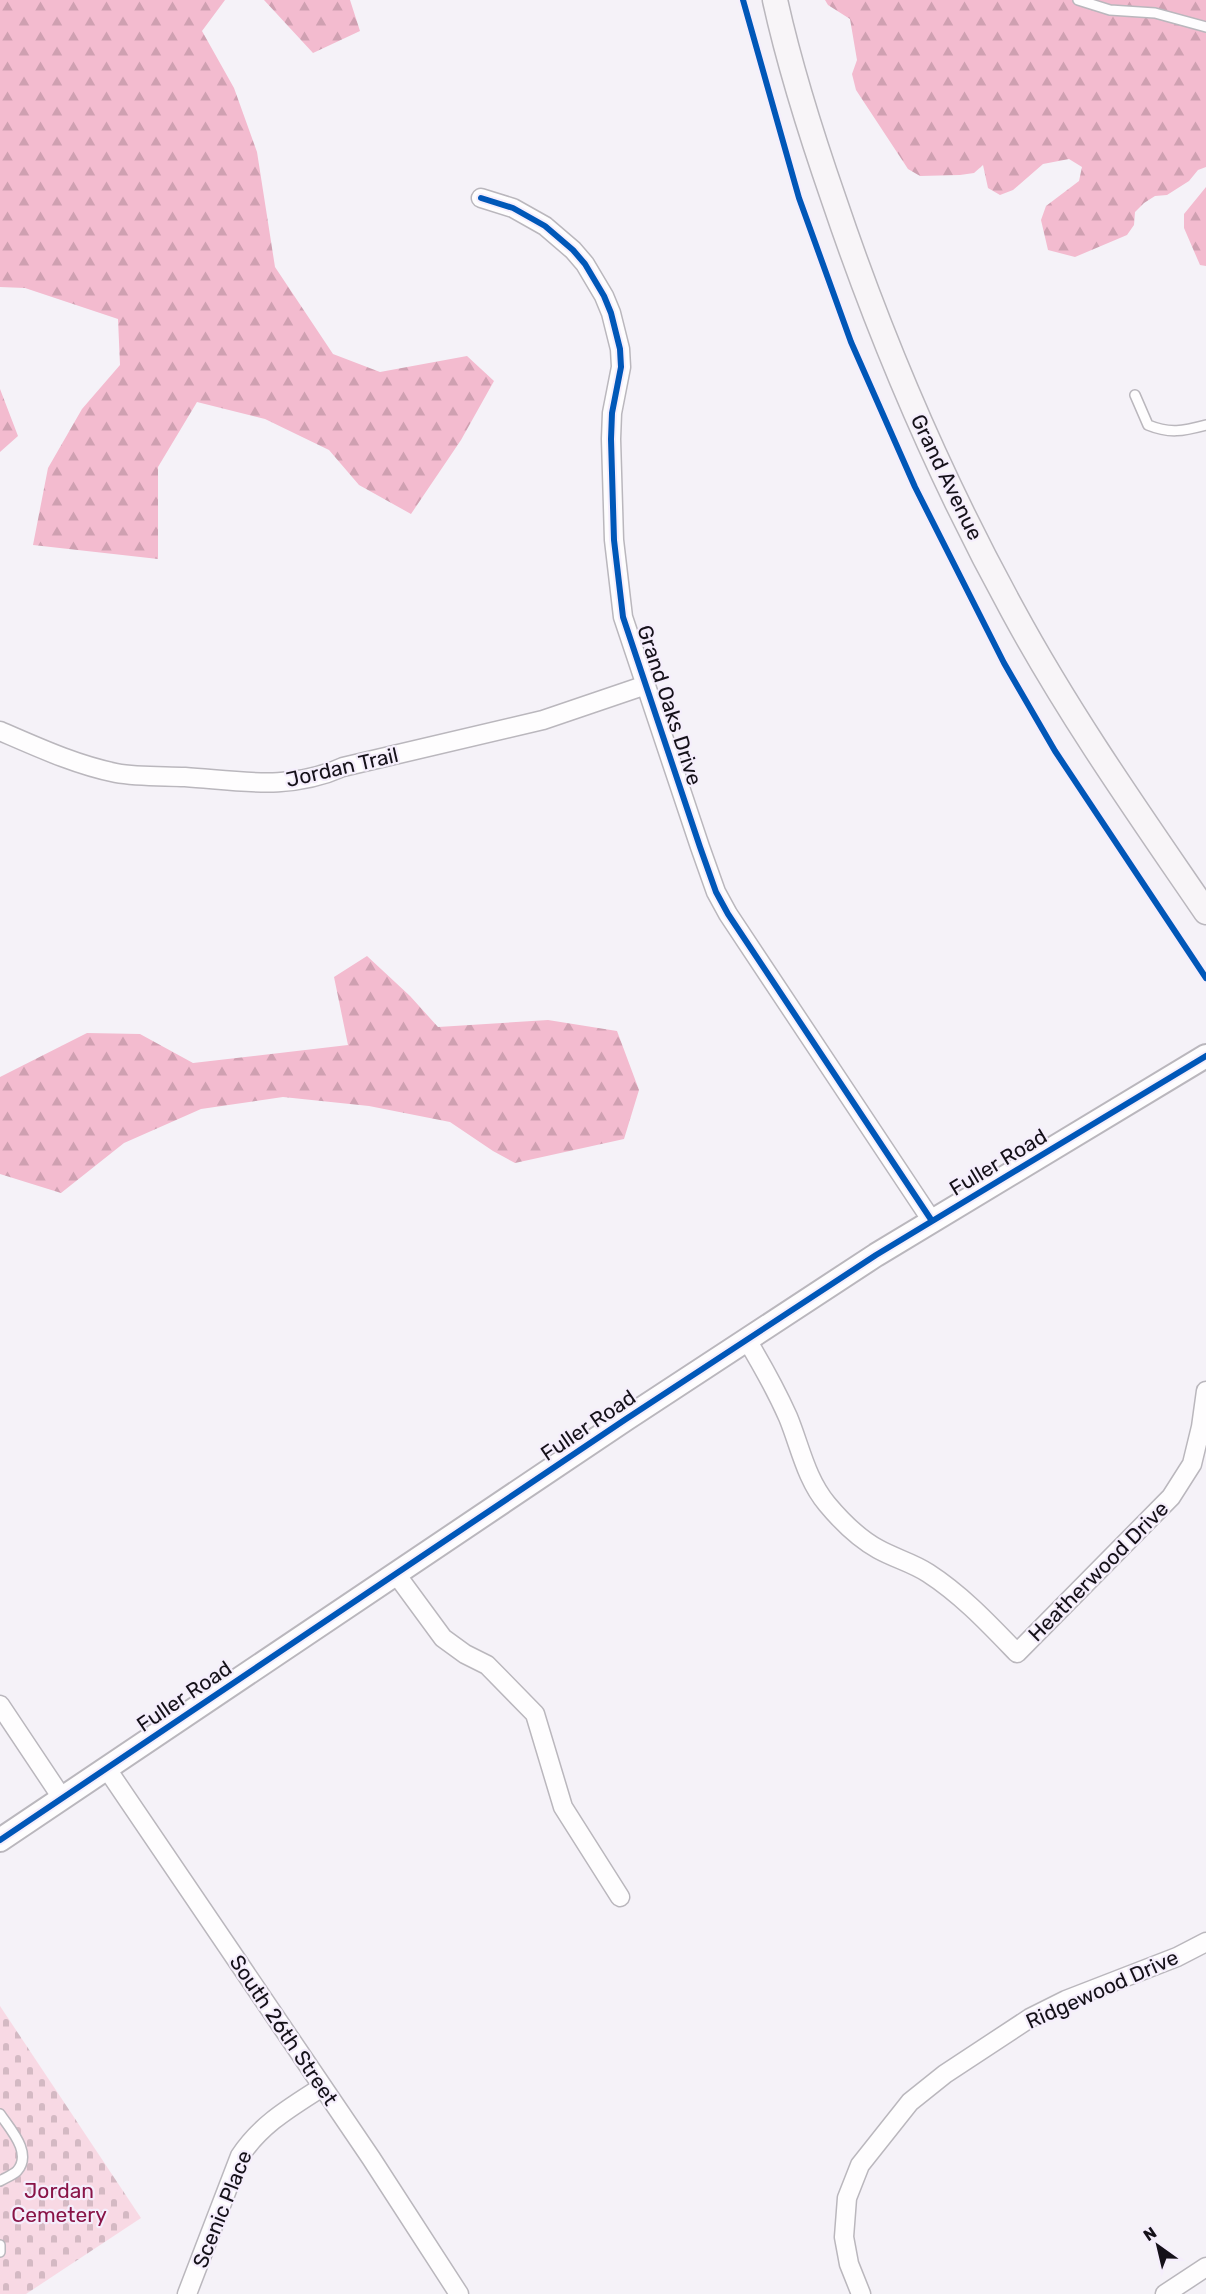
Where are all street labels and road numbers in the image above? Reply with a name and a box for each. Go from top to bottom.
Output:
street label: Grand Avenue [906,410,988,544]
street label: Grand Oaks Drive [632,622,708,788]
street label: Jordan Trail [283,742,401,792]
street label: Fuller Road [945,1123,1051,1201]
street label: Fuller Road [536,1384,640,1466]
street label: Heatherwood Drive [1023,1496,1173,1646]
street label: Fuller Road [132,1655,236,1737]
street label: Ridgewood Drive [1022,1944,1182,2034]
street label: South 26th Street [224,1950,344,2110]
street label: Scenic Place [187,2147,257,2271]

